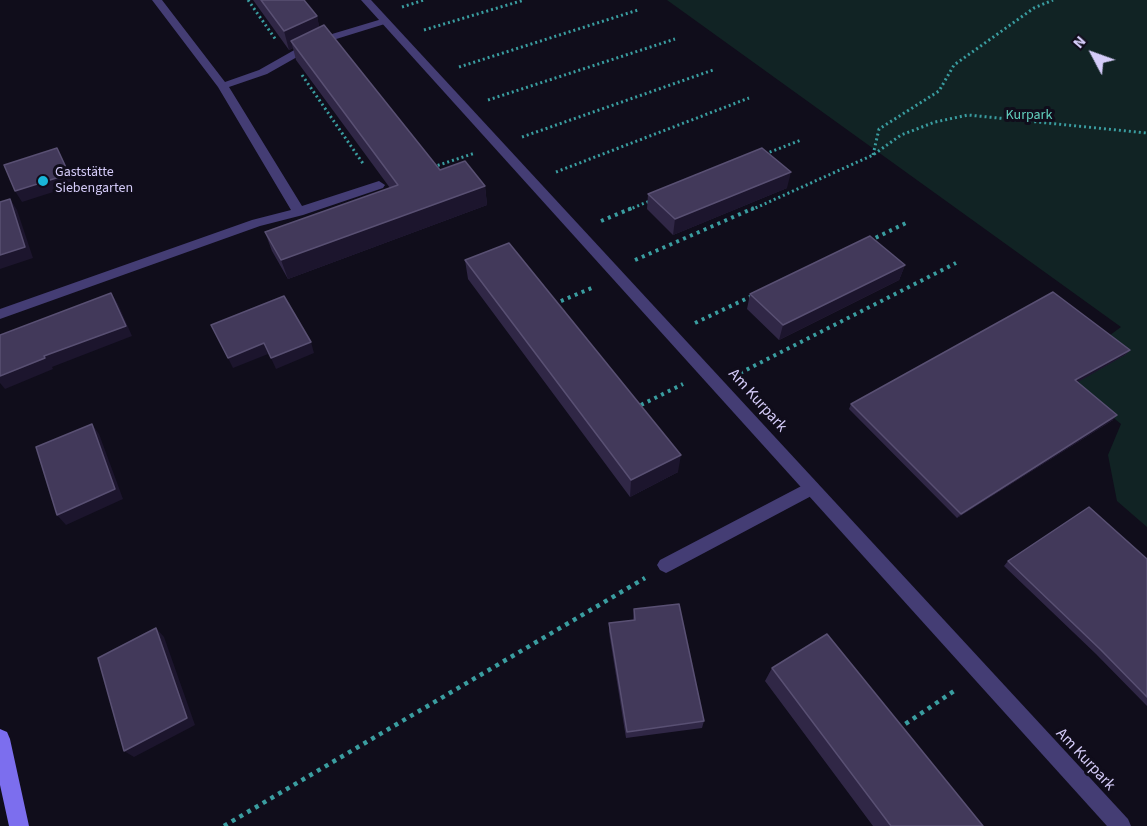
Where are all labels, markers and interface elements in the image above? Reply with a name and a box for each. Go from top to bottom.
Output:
north arrow [1063,24,1123,84]
text: N [1068,31,1091,53]
park label: Kurpark [1006,108,1052,124]
place label: Gaststätte Siebengarten [55,165,133,198]
marker: Gaststätte Siebengarten [36,174,50,188]
street label: Am Kurpark [724,365,790,437]
street label: Am Kurpark [1051,725,1119,795]

